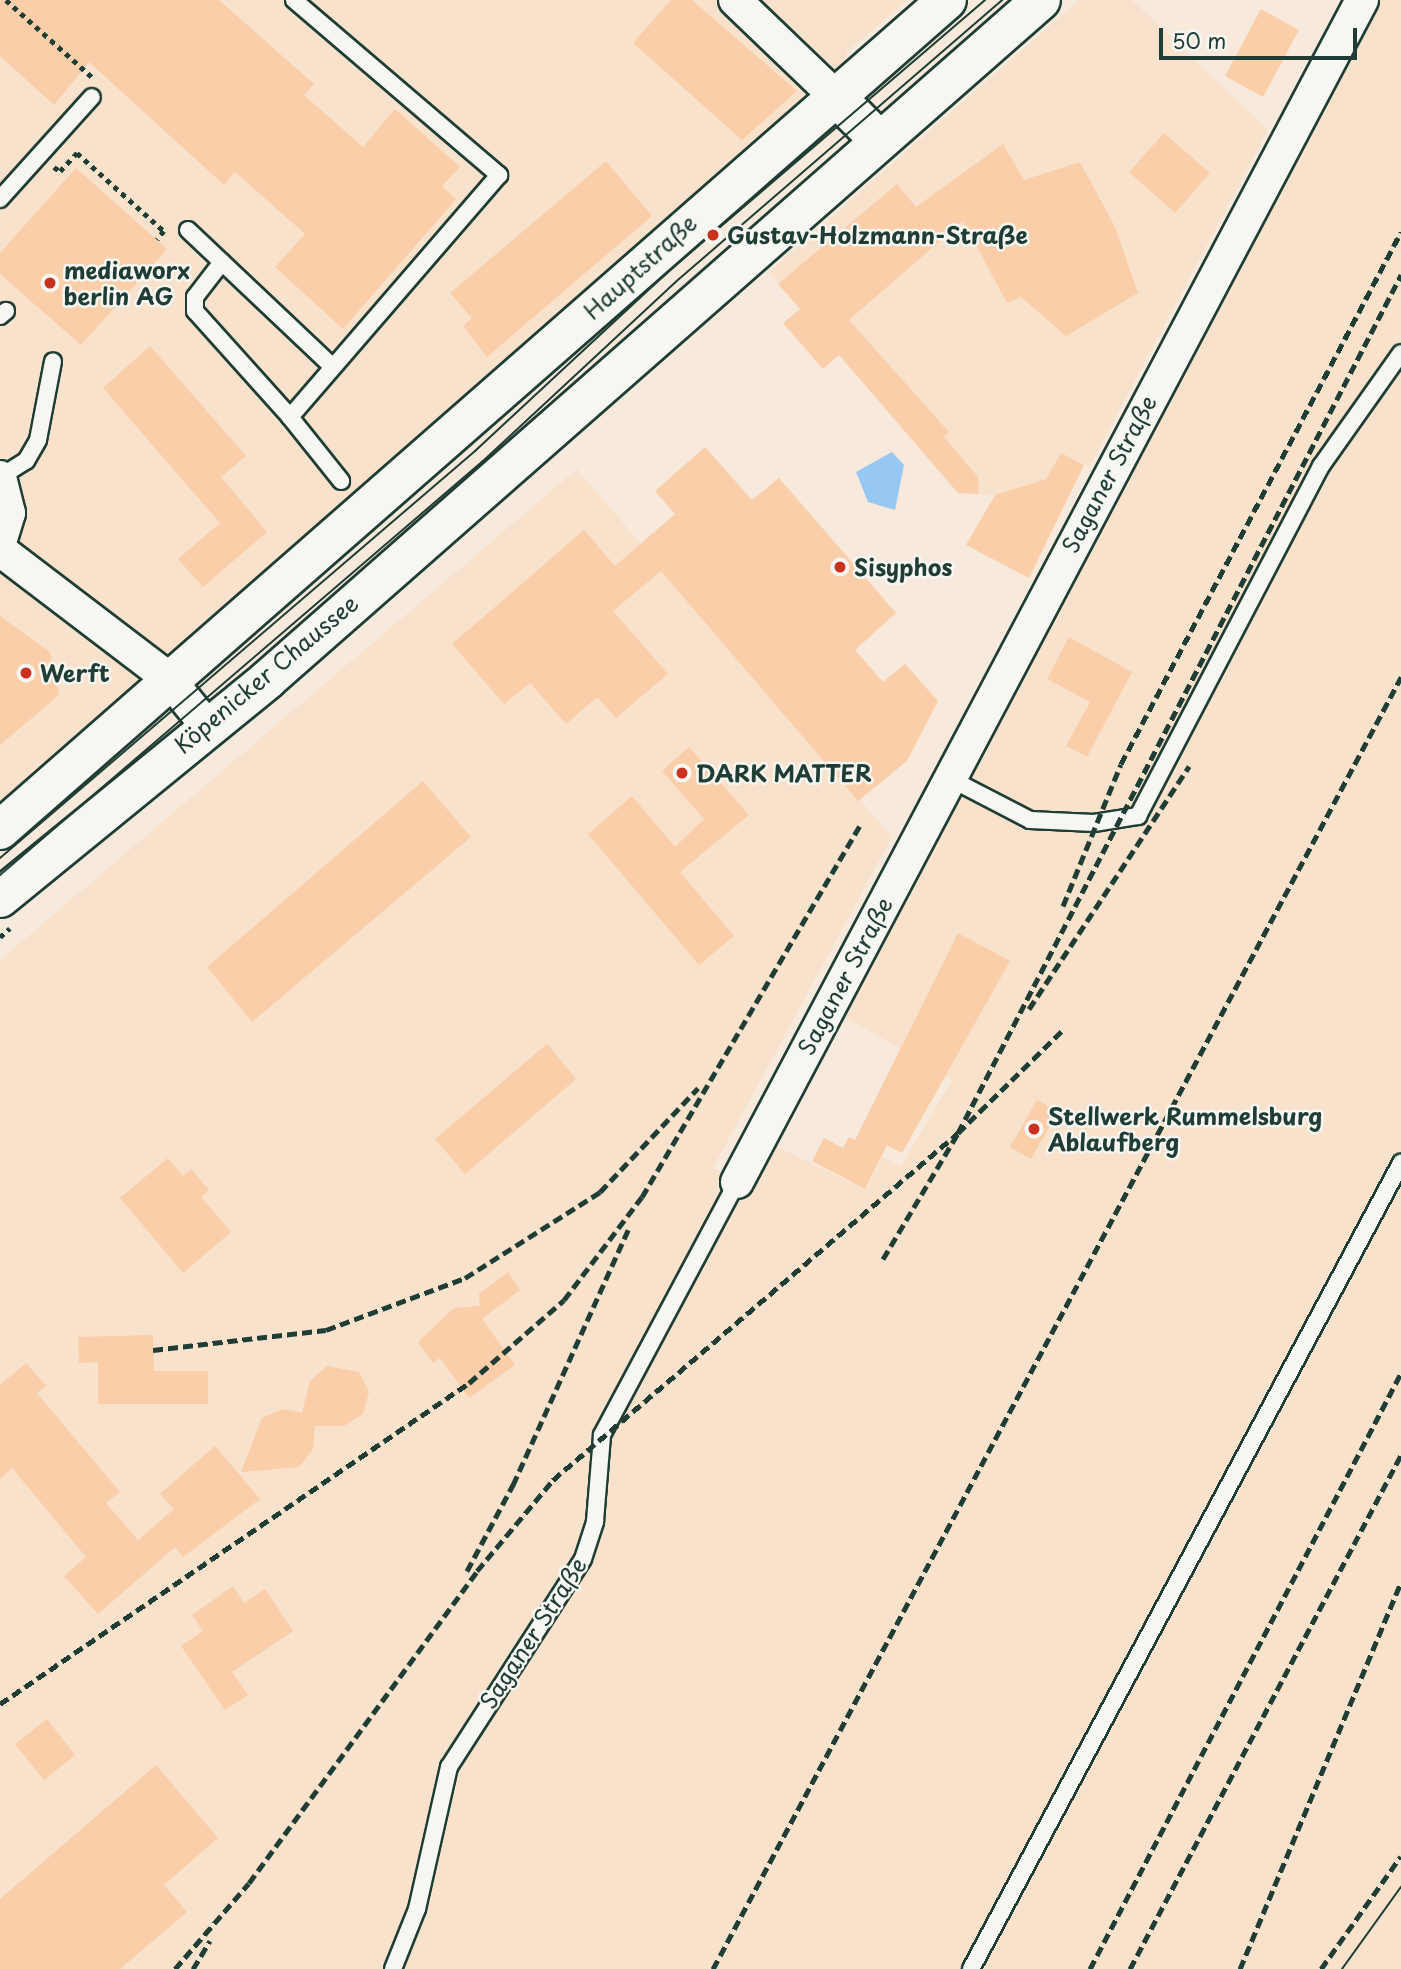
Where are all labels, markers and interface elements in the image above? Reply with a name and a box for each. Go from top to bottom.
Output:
scale bar [1163,14,1361,58]
text: 50 m [1172,24,1226,56]
street label: Hauptstraße [578,209,702,325]
place label: Gustav-Holzmann-Straße [727,221,1028,249]
marker: Gustav-Holzmann-Straße [705,227,721,243]
place label: mediaworx berlin AG [64,256,190,310]
marker: mediaworx berlin AG [42,275,58,291]
street label: Saganer Straße [1056,390,1162,558]
place label: Sisyphos [854,553,952,581]
marker: Sisyphos [832,559,848,575]
street label: Köpenicker Chaussee [168,589,364,759]
place label: Werft [40,659,110,687]
marker: Werft [18,665,34,681]
place label: DARK MATTER [696,759,872,787]
marker: DARK MATTER [674,765,690,781]
street label: Saganer Straße [792,892,898,1060]
place label: Stellwerk Rummelsburg Ablaufberg [1048,1102,1322,1156]
marker: Stellwerk Rummelsburg Ablaufberg [1026,1121,1042,1137]
street label: Saganer Straße [474,1552,592,1714]

